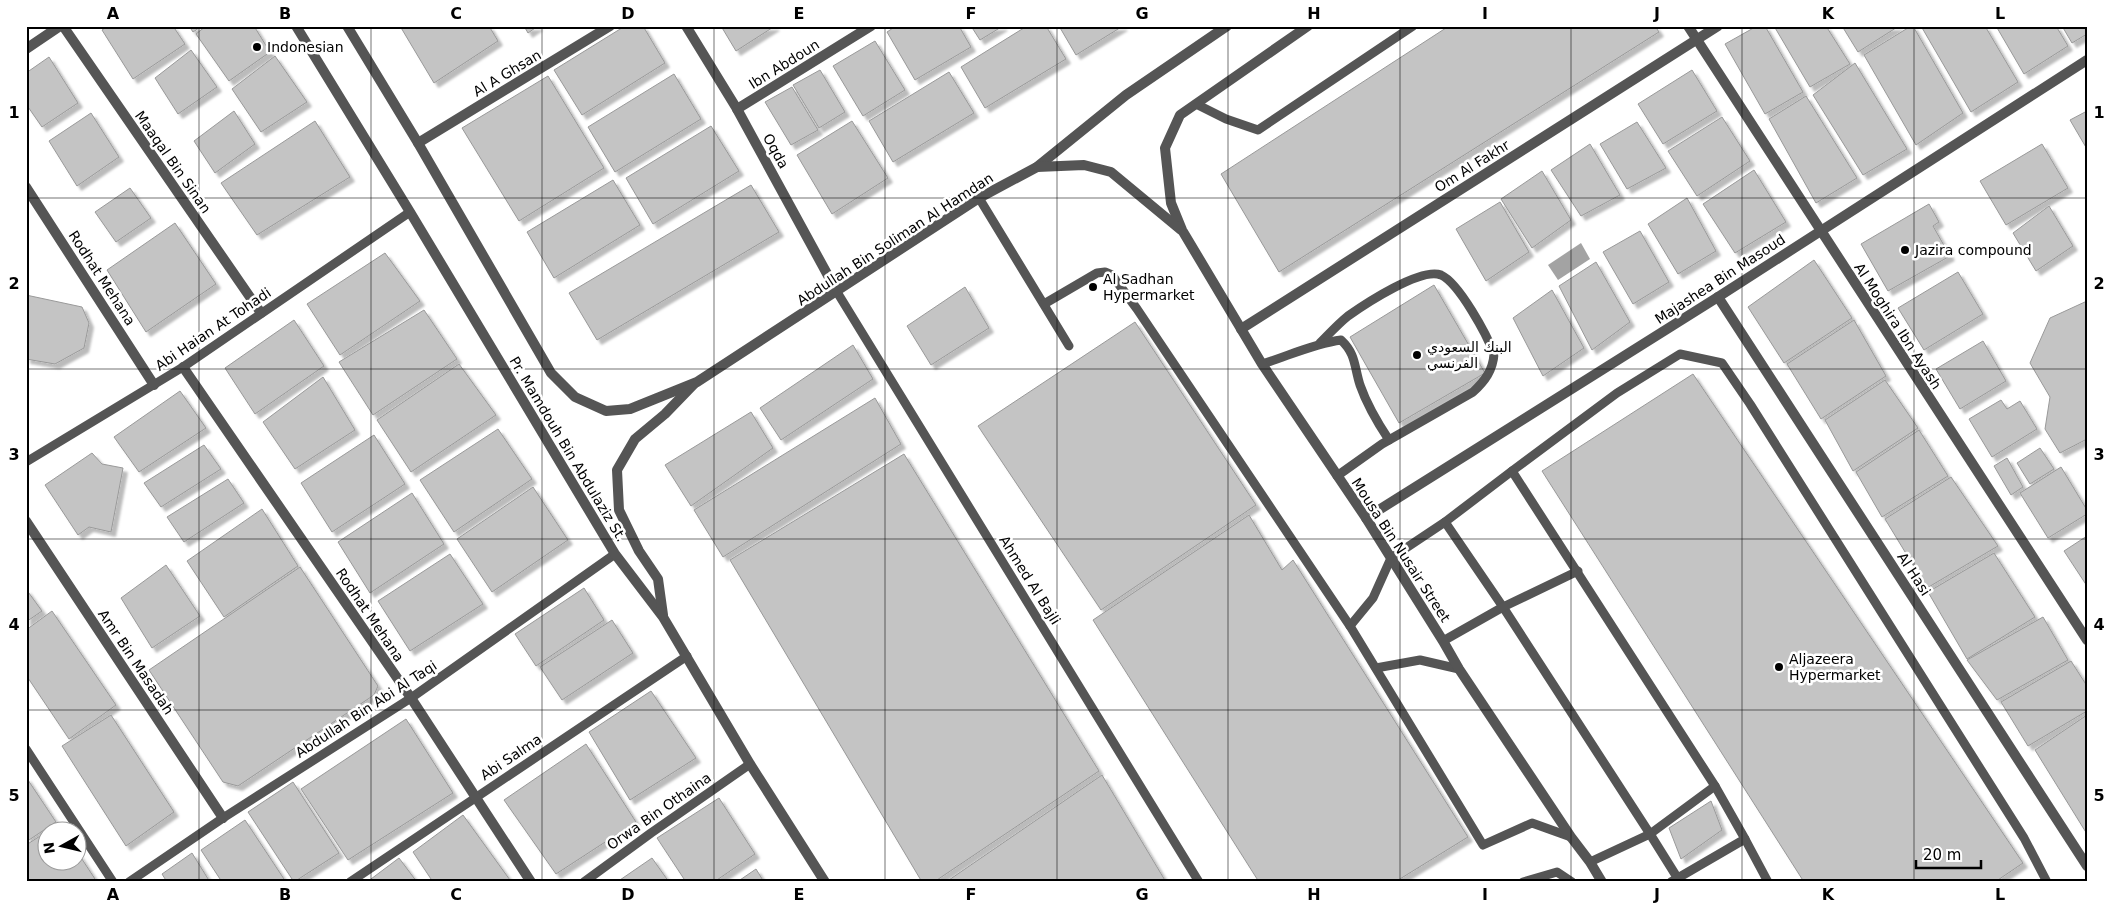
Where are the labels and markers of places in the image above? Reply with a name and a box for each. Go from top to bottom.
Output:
place label: Indonesian [267,39,344,55]
marker: Indonesian [251,41,263,53]
place label: Jazira compound [1914,242,2032,258]
marker: Jazira compound [1899,244,1911,256]
place label: Al Sadhan Hypermarket [1103,271,1195,303]
marker: Al Sadhan Hypermarket [1087,281,1099,293]
place label: البنك السعودي الفرنسي [1427,339,1512,372]
marker: البنك السعودي الفرنسي [1411,349,1423,361]
place label: Aljazeera Hypermarket [1789,651,1881,683]
marker: Aljazeera Hypermarket [1773,661,1785,673]

